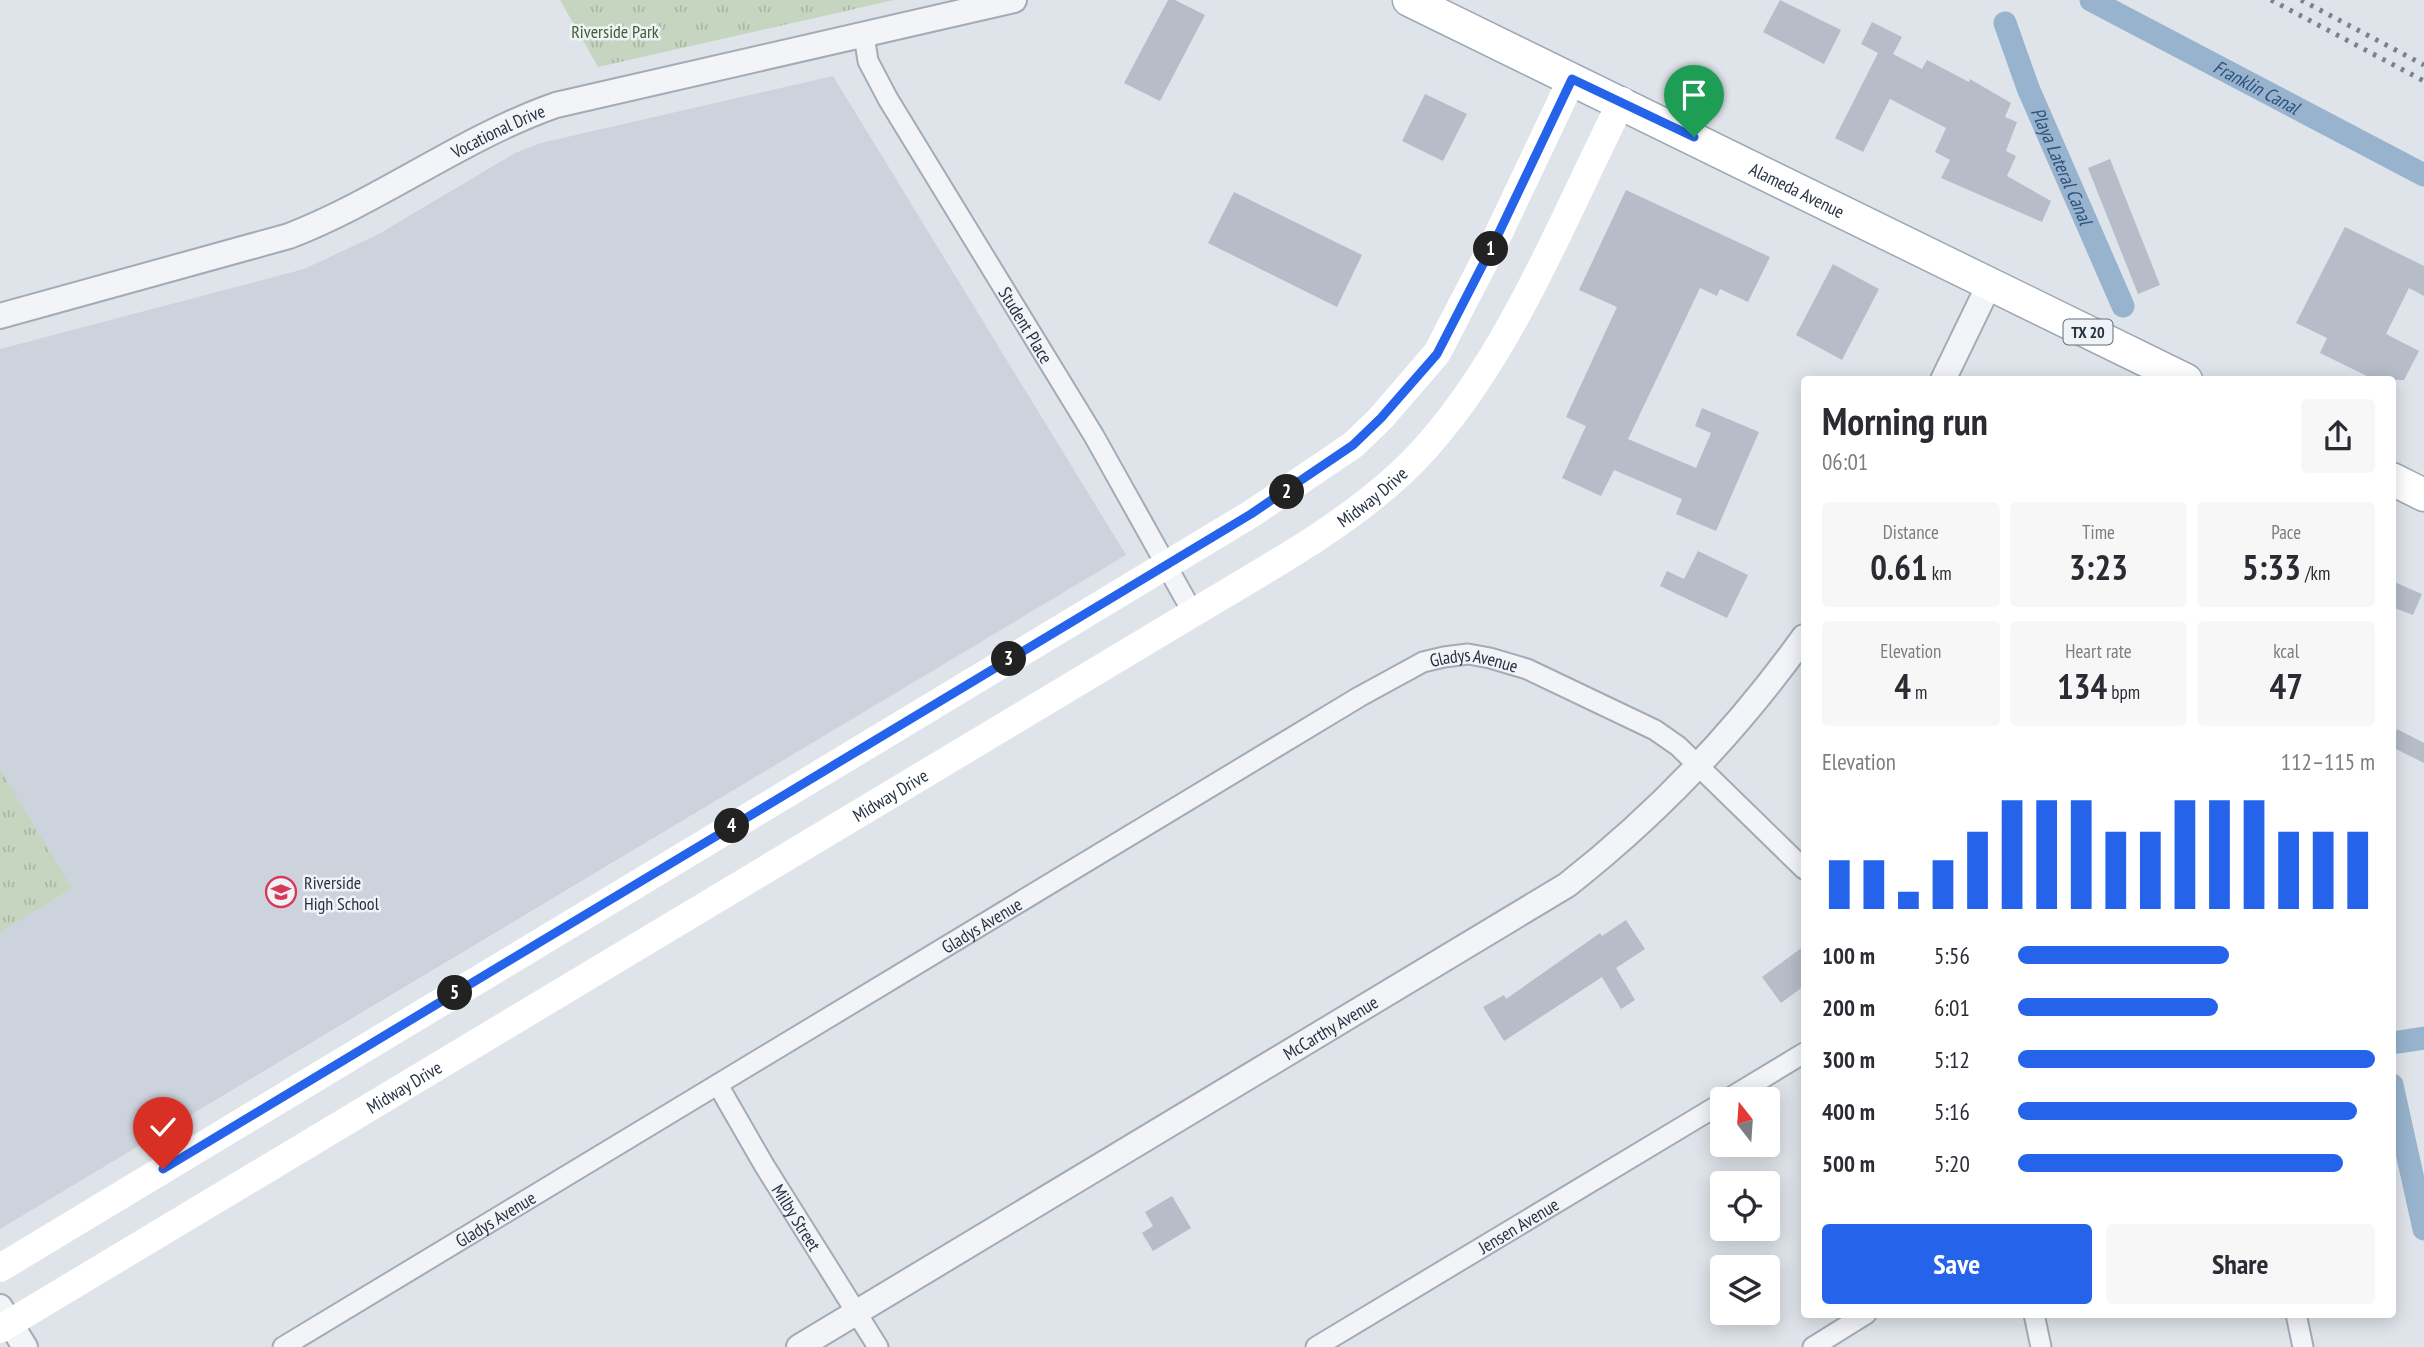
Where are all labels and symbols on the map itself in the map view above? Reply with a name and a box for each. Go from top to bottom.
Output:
park label: Riverside Park [571,20,659,43]
water label: Franklin Canal [2209,55,2305,120]
pin [1664,65,1724,137]
street label: Vocational Drive [446,99,548,163]
water label: Playa Lateral Canal [2026,104,2099,230]
street label: Alameda Avenue [1746,157,1848,223]
pin: 1 [1474,232,1508,266]
street label: Student Place [994,282,1058,367]
road number: TX 20 [2064,320,2112,344]
street label: Midway Drive [1332,462,1412,532]
pin: 2 [1270,475,1304,510]
pin: 3 [992,642,1026,676]
street label: Gladys Avenue [1427,642,1521,677]
street label: Midway Drive [848,763,932,826]
pin: 4 [714,808,750,844]
place label: Riverside High School [304,871,380,915]
school or university icon: Riverside High School [264,875,298,909]
street label: Gladys Avenue [937,892,1026,958]
pin: 5 [438,976,472,1010]
street label: McCarthy Avenue [1279,990,1382,1065]
street label: Midway Drive [362,1055,446,1118]
north arrow [1710,1087,1780,1157]
pin [133,1097,193,1169]
street label: Milby Street [767,1180,826,1255]
street label: Gladys Avenue [451,1186,540,1252]
street label: Jensen Avenue [1473,1192,1563,1259]

